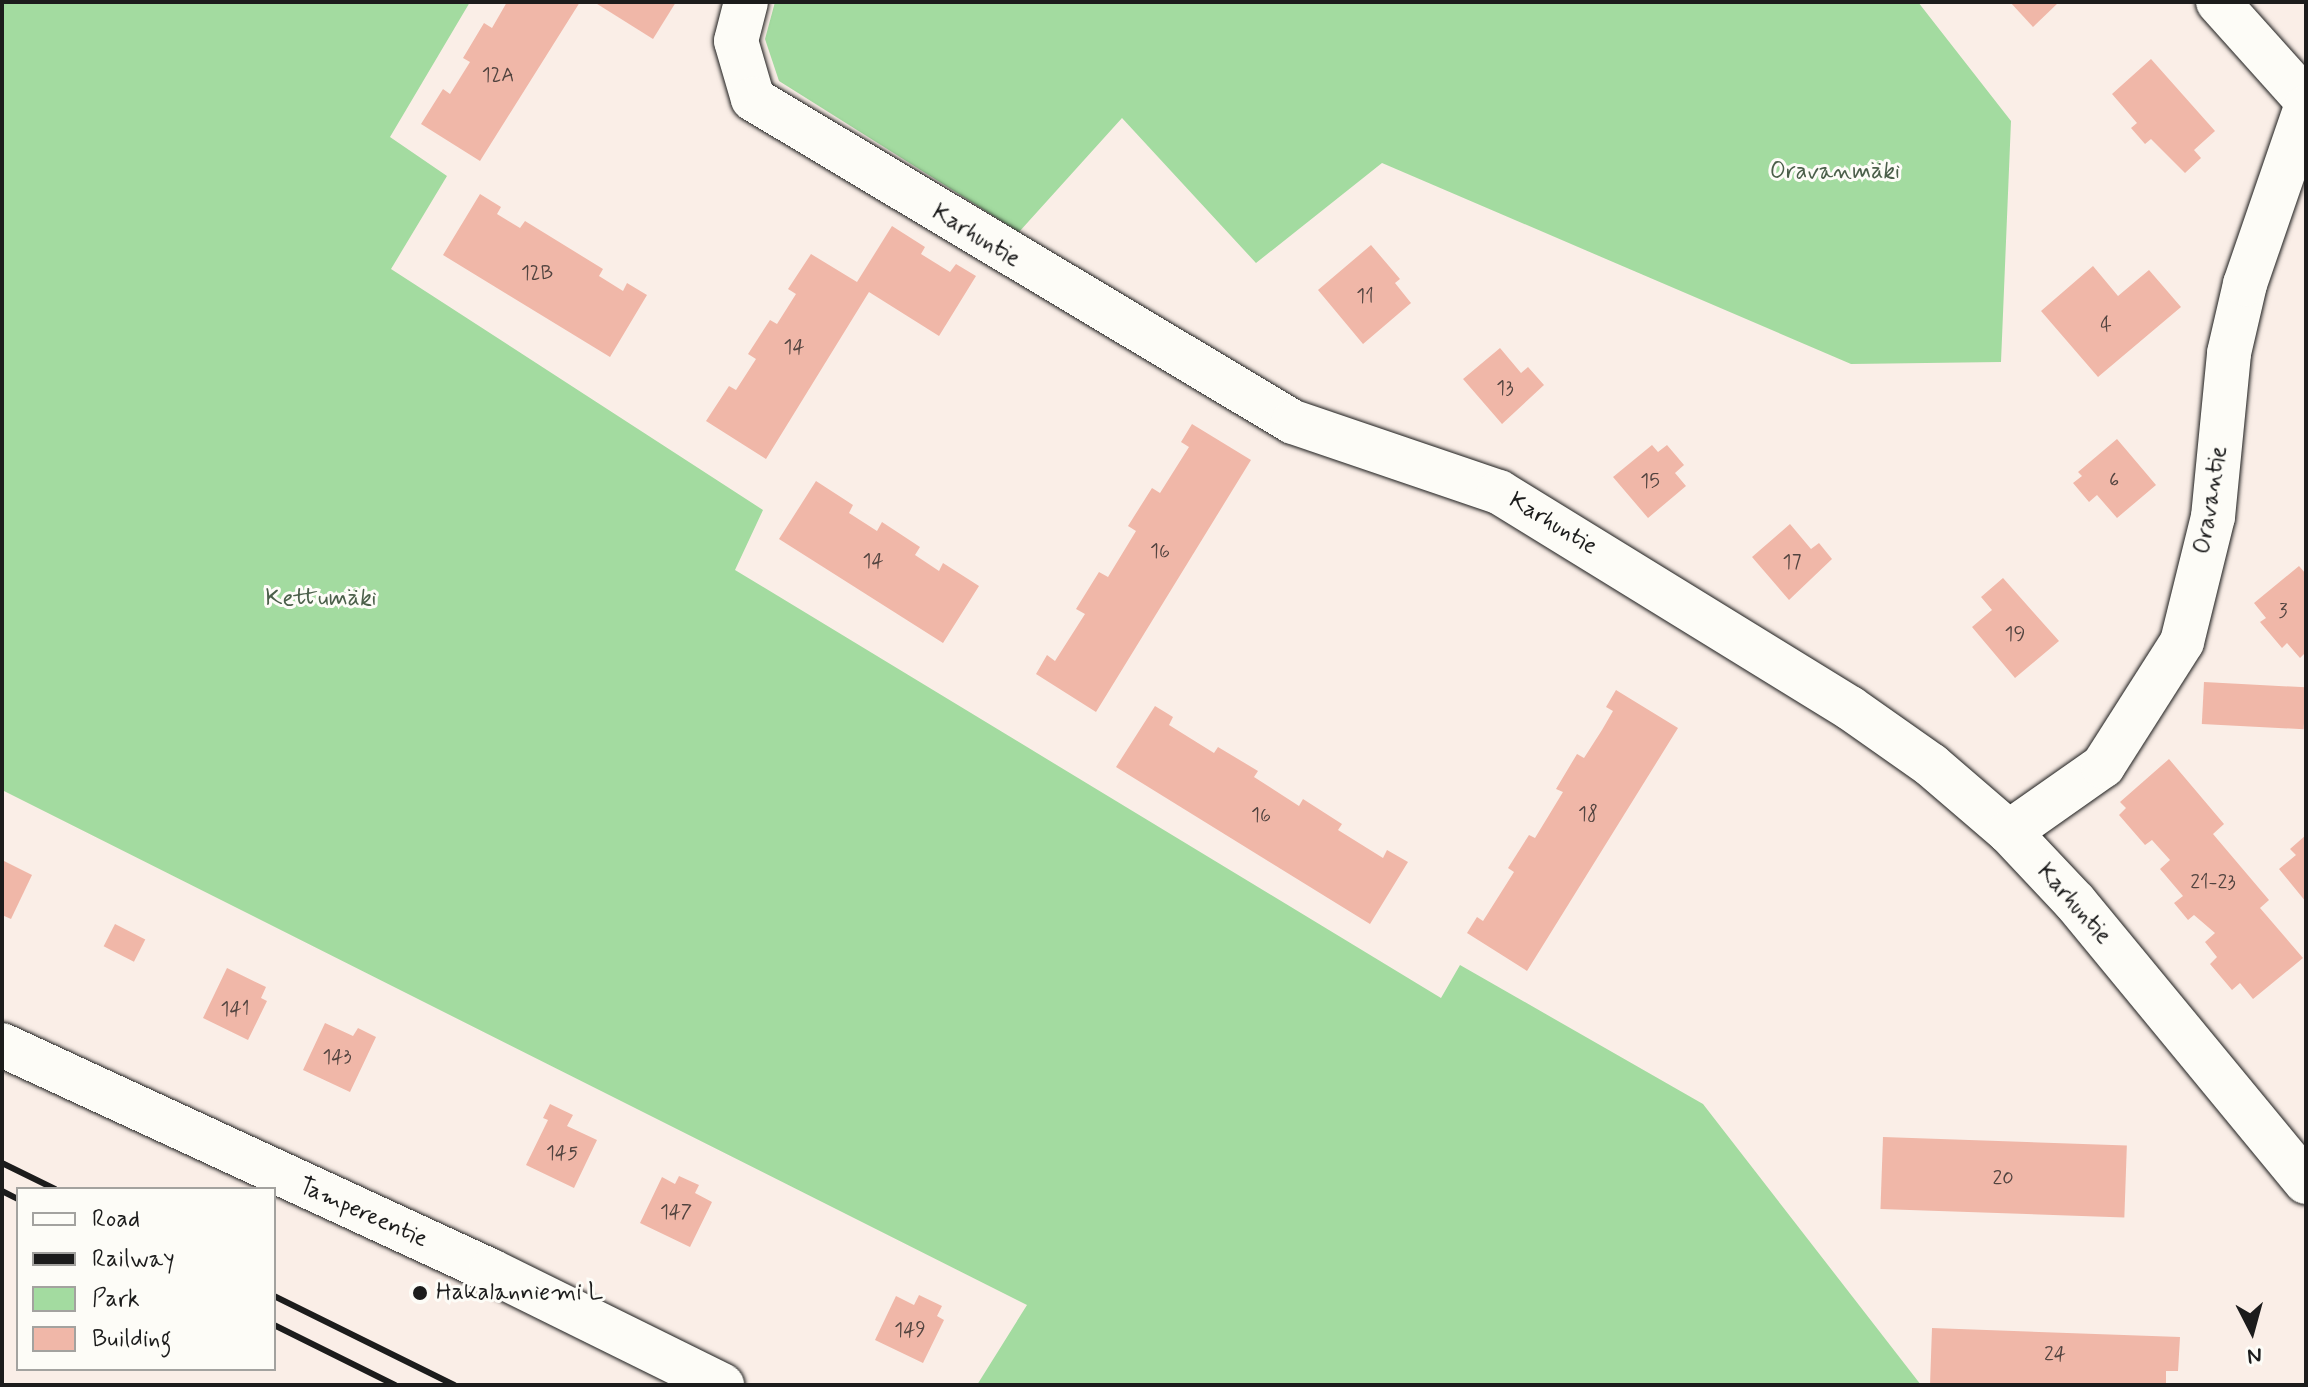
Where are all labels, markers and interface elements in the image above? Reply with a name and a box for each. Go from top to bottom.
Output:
house number: 12A [482,63,514,87]
park label: Oravanmäki [1770,158,1900,186]
street label: Karhuntie [926,198,1026,274]
house number: 12B [521,261,553,285]
house number: 11 [1356,284,1374,308]
house number: 4 [2100,313,2112,337]
house number: 14 [783,335,805,359]
house number: 13 [1496,376,1514,400]
street label: Oravantie [2188,444,2234,556]
house number: 6 [2109,468,2119,492]
house number: 15 [1640,469,1660,493]
street label: Karhuntie [1503,486,1603,562]
house number: 16 [1150,539,1170,563]
house number: 14 [862,549,884,573]
house number: 17 [1783,550,1801,574]
park label: Kettumäki [265,585,377,613]
house number: 3 [2278,599,2288,623]
house number: 19 [2005,622,2025,646]
house number: 18 [1578,802,1598,826]
house number: 16 [1251,803,1271,827]
street label: Karhuntie [2030,858,2118,950]
house number: 21-23 [2190,870,2236,894]
house number: 141 [221,997,249,1021]
house number: 143 [322,1045,352,1069]
house number: 145 [546,1141,578,1165]
house number: 20 [1992,1166,2014,1190]
street label: Tampereentie [294,1172,432,1254]
legend [16,1187,276,1371]
house number: 147 [660,1200,692,1224]
text: Road [92,1204,140,1235]
text: Railway [92,1244,175,1275]
place label: Hakalanniemi L [436,1279,603,1307]
text: Park [92,1284,140,1315]
marker: Hakalanniemi L [411,1284,429,1302]
north arrow [2212,1291,2292,1371]
house number: 149 [894,1318,926,1342]
text: Building [92,1324,172,1355]
text: N [2246,1340,2263,1370]
house number: 24 [2044,1342,2066,1366]

